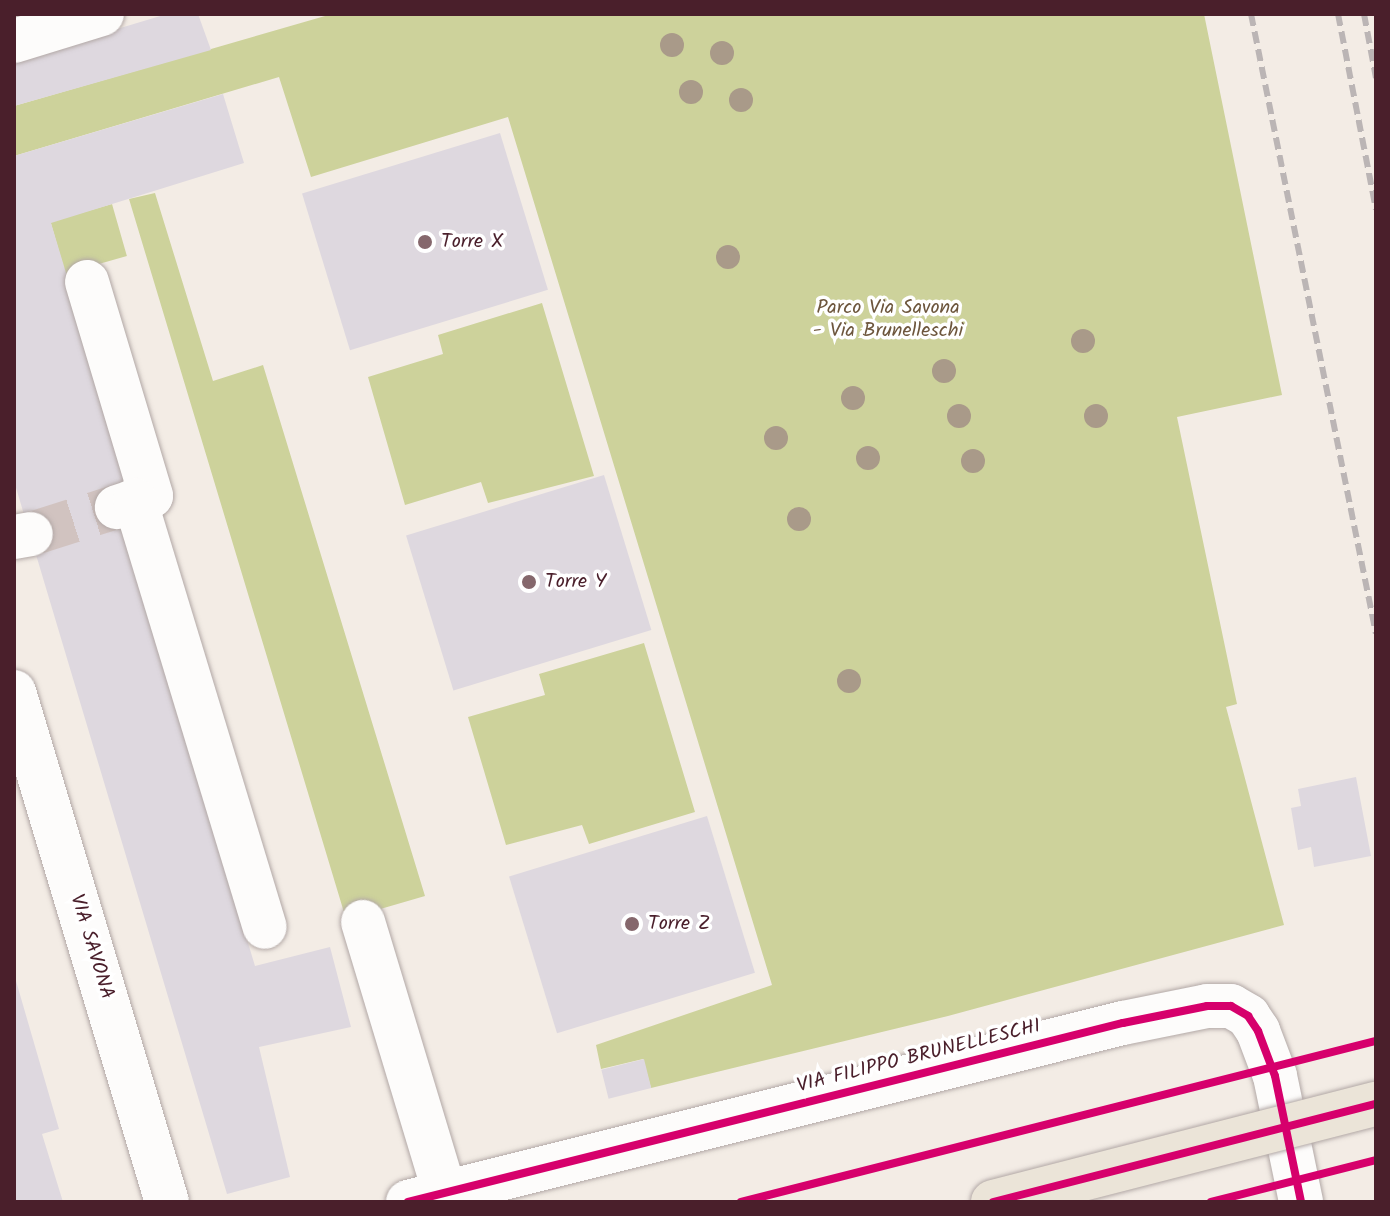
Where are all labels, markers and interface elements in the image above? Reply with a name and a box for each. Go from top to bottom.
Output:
place label: Torre X [441,230,503,254]
marker: Torre X [416,233,434,251]
park label: Parco Via Savona - Via Brunelleschi [813,296,963,343]
place label: Torre Y [545,570,607,594]
marker: Torre Y [520,573,538,591]
street label: VIA SAVONA [64,892,118,1002]
place label: Torre Z [648,912,710,936]
marker: Torre Z [623,915,641,933]
street label: VIA FILIPPO BRUNELLESCHI [795,1015,1043,1099]

